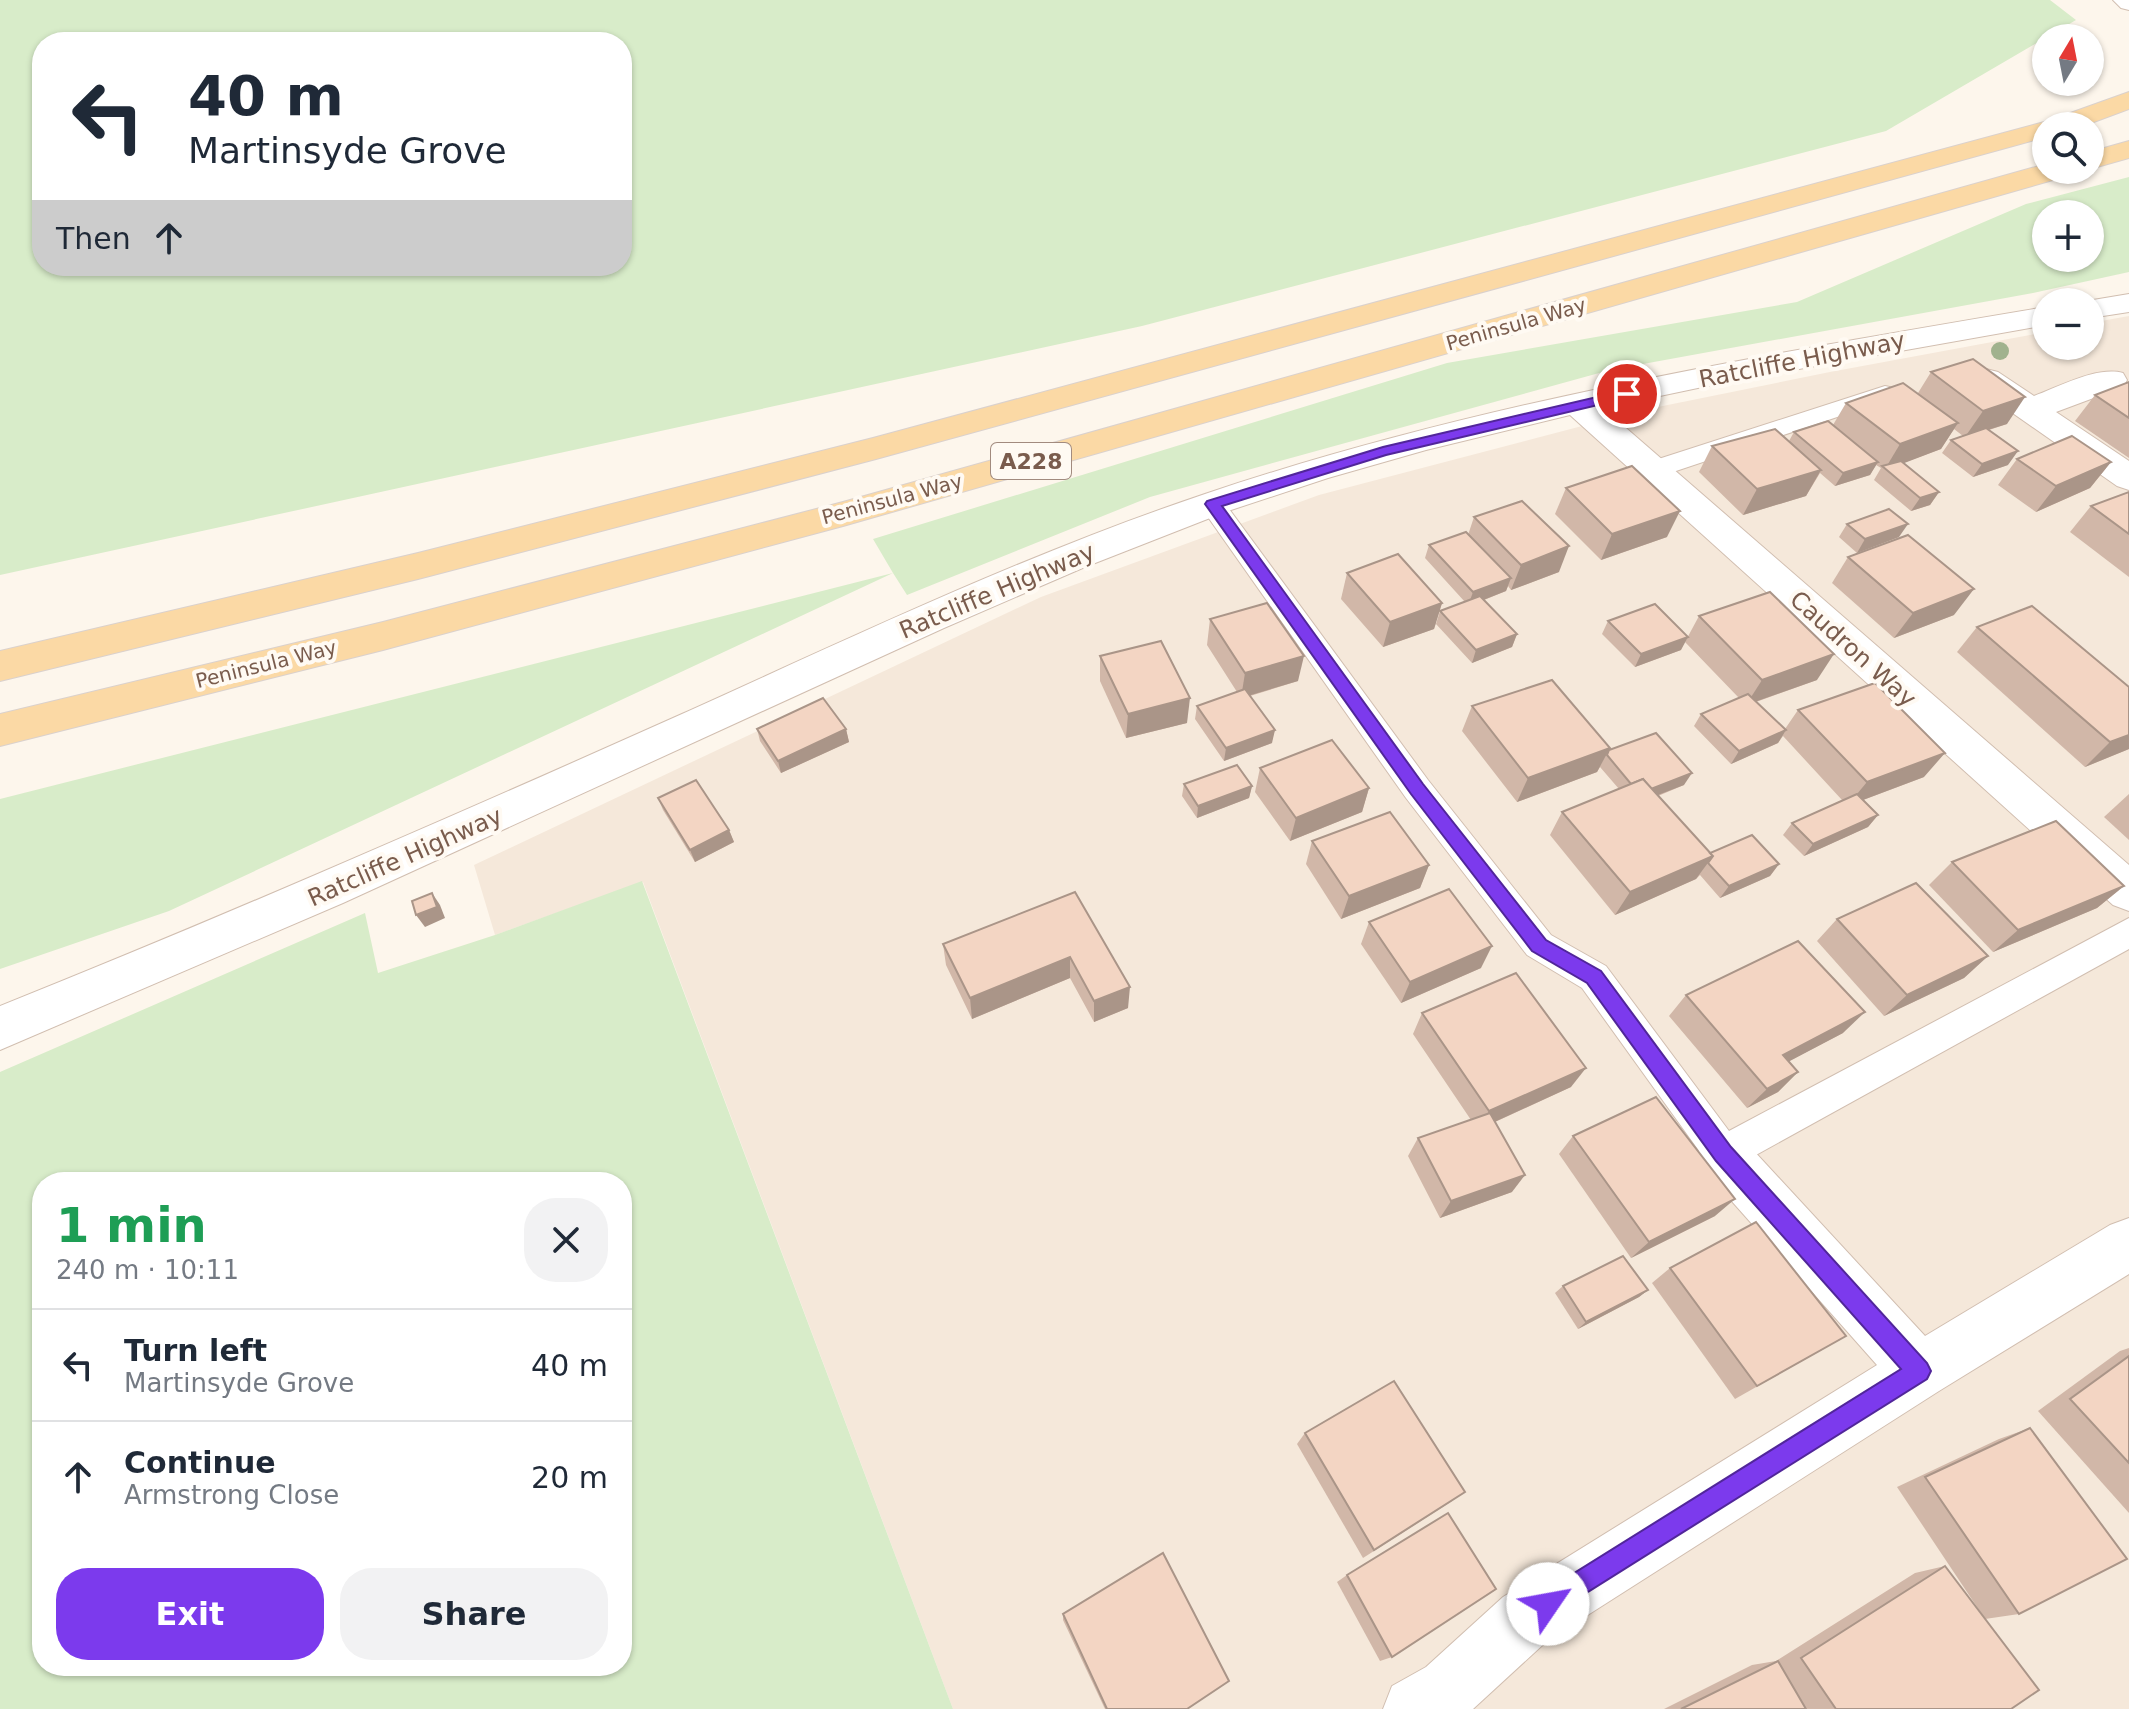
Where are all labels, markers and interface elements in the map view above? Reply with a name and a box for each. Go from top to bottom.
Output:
north arrow [2032,24,2104,96]
map controls [2032,24,2104,360]
text: 40 m [188,63,344,128]
icon: left [56,64,160,168]
button: search [2032,112,2104,184]
text: Martinsyde Grove [188,130,507,171]
button: + [2032,200,2104,272]
icon: ahead [147,216,191,260]
text: Then [56,221,131,256]
button: − [2032,288,2104,360]
street label: Peninsula Way [1443,293,1589,355]
street label: Ratcliffe Highway [1697,326,1907,394]
pin [1593,360,1661,428]
icon: arrive [1605,372,1649,416]
road number: A228 [991,443,1071,479]
street label: Peninsula Way [819,469,965,529]
street label: Ratcliffe Highway [895,537,1099,645]
street label: Caudron Way [1784,585,1922,713]
street label: Peninsula Way [193,635,339,693]
street label: Ratcliffe Highway [304,802,506,912]
text: 1 min [56,1197,207,1253]
button: close [524,1198,608,1282]
text: 240 m · 10:11 [56,1255,239,1285]
text: Turn left [124,1333,267,1368]
icon: left [56,1343,100,1387]
text: 40 m [531,1348,608,1383]
text: Martinsyde Grove [124,1368,354,1398]
text: Continue [124,1445,276,1480]
icon: ahead [56,1455,100,1499]
text: 20 m [531,1460,608,1495]
text: Armstrong Close [124,1480,339,1510]
position arrow [1506,1562,1590,1646]
button: Exit [56,1568,324,1660]
button: Share [340,1568,608,1660]

